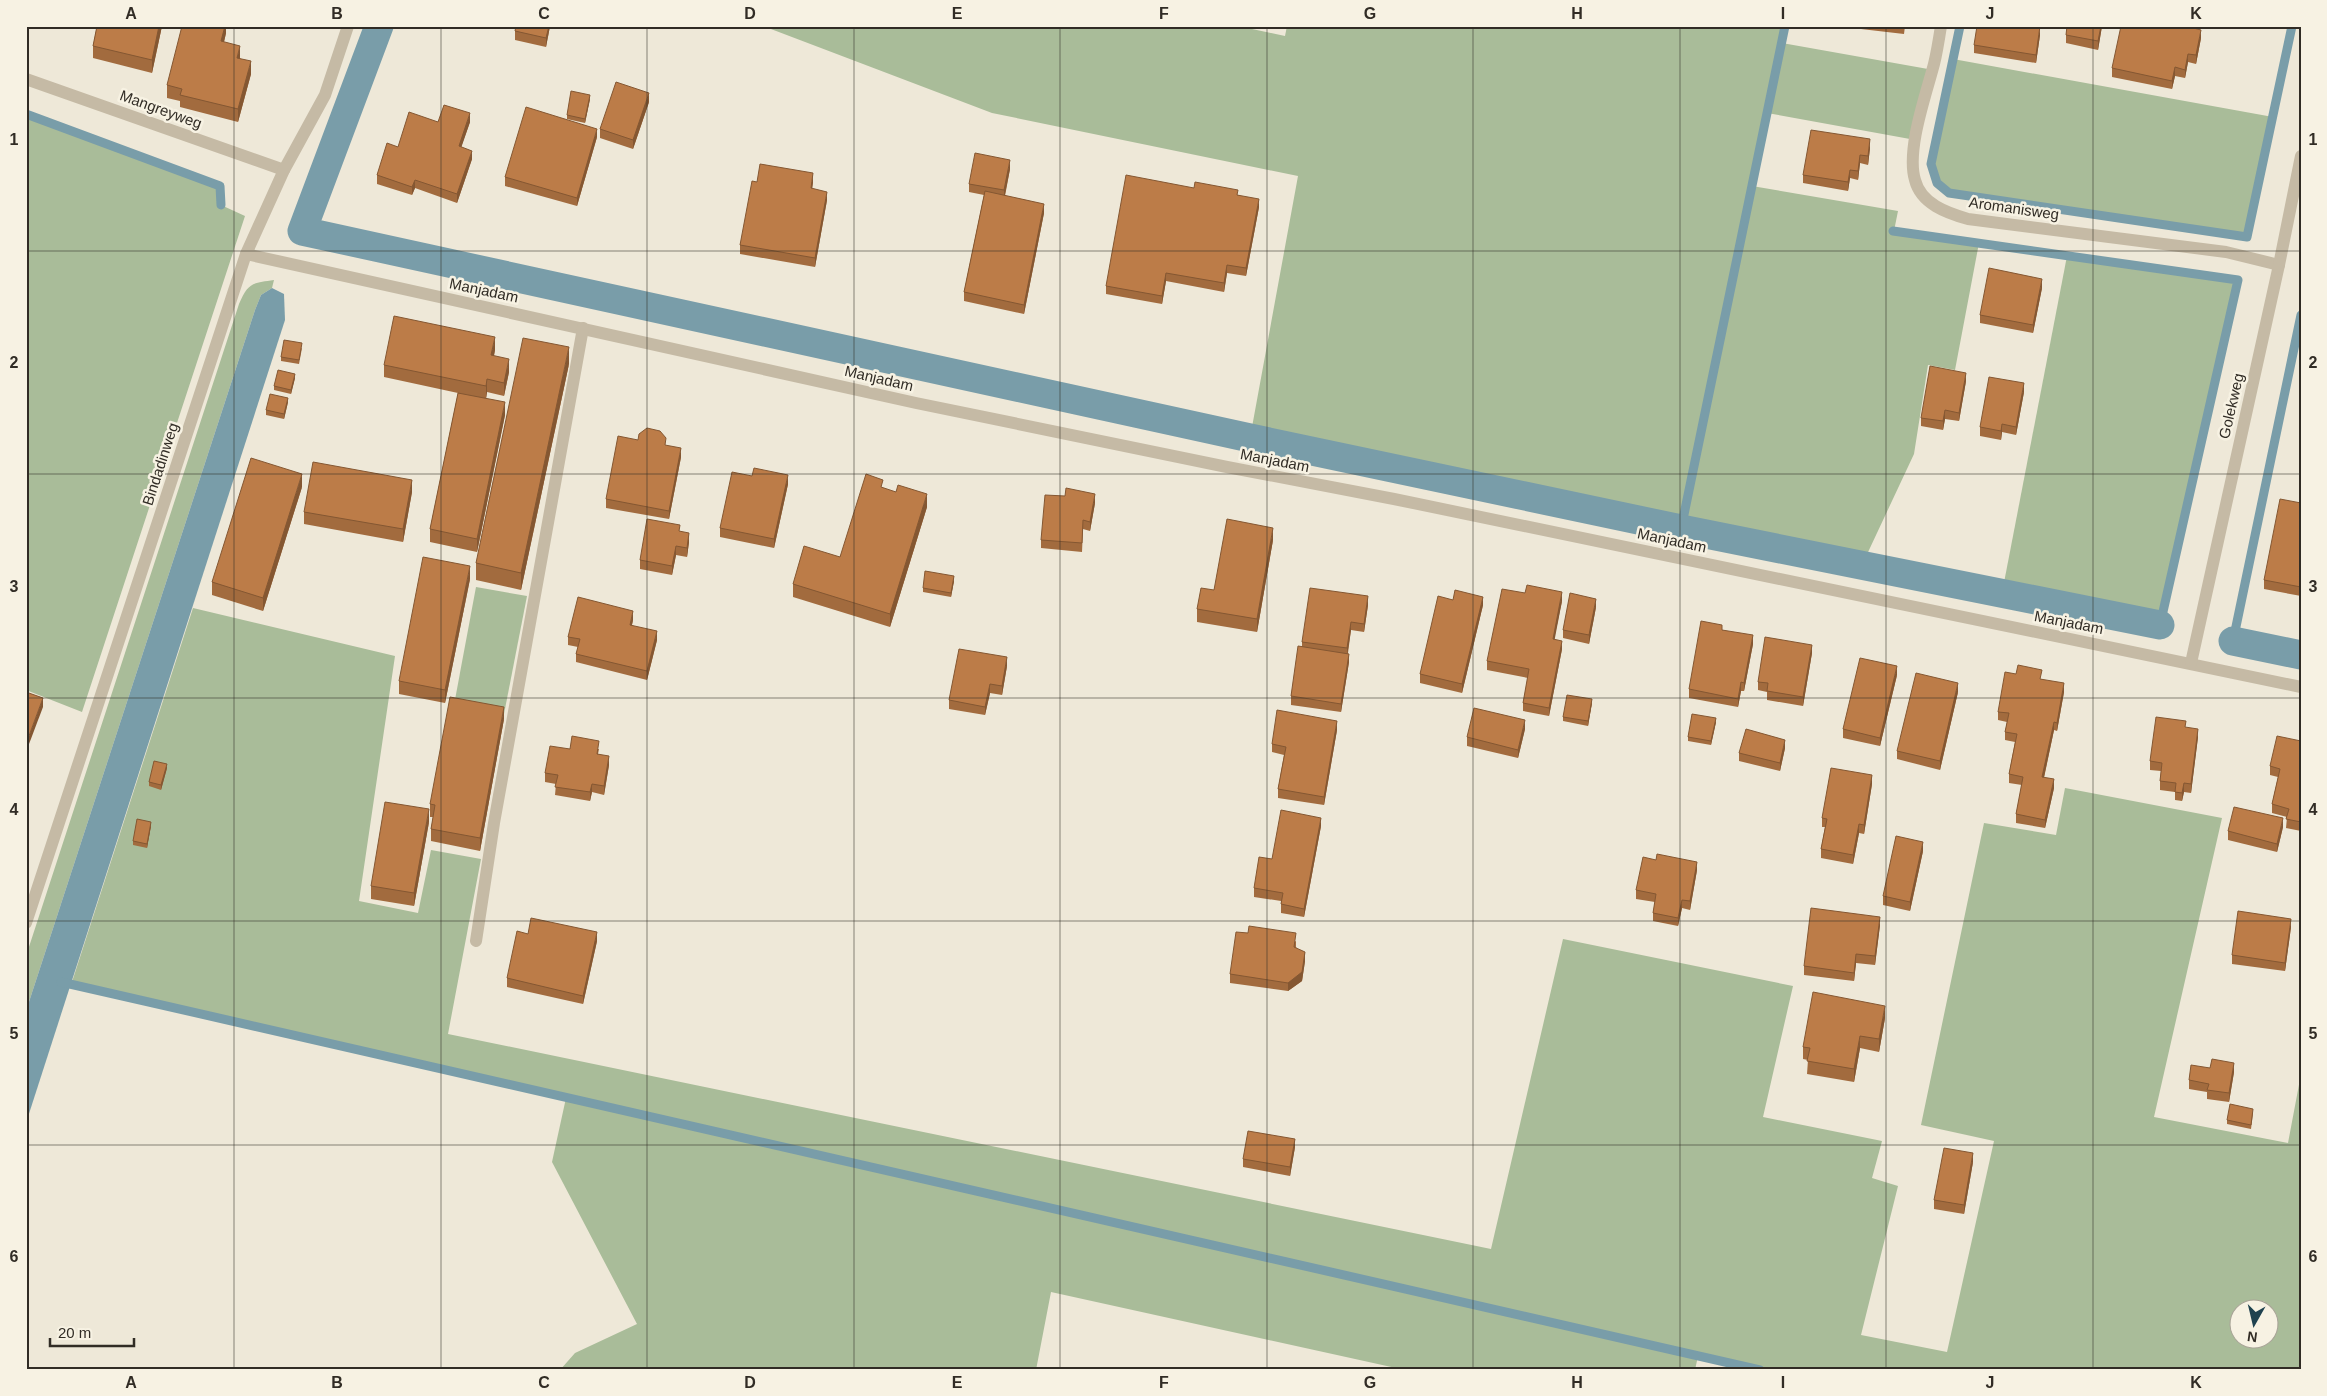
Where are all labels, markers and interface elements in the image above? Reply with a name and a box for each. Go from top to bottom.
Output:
text: A [125,5,137,22]
text: B [331,5,343,22]
text: C [538,5,550,22]
text: D [744,5,756,22]
text: E [952,5,963,22]
text: F [1159,5,1169,22]
text: G [1364,5,1376,22]
text: H [1571,5,1583,22]
text: I [1781,5,1785,22]
text: J [1986,5,1994,22]
text: K [2190,5,2202,22]
street label: Mangreyweg [118,86,204,132]
text: 1 [10,131,19,148]
text: 1 [2309,131,2318,148]
street label: Aromanisweg [1968,193,2060,223]
street label: Manjadam [448,274,520,306]
text: 2 [10,354,19,371]
text: 2 [2309,354,2318,371]
street label: Manjadam [843,362,915,394]
street label: Golekweg [2215,372,2247,440]
street label: Bindadinweg [139,421,181,507]
street label: Manjadam [1239,445,1311,475]
street label: Manjadam [1636,524,1708,556]
text: 3 [10,578,19,595]
text: 3 [2309,578,2318,595]
street label: Manjadam [2033,607,2105,637]
text: 4 [10,801,19,818]
text: 4 [2309,801,2318,818]
text: 5 [10,1025,19,1042]
text: 5 [2309,1025,2318,1042]
text: 6 [10,1248,19,1265]
text: 6 [2309,1248,2318,1265]
north arrow [2230,1298,2280,1348]
scale bar [50,1316,134,1348]
text: 20 m [58,1324,91,1341]
text: N [2246,1328,2258,1346]
text: A [125,1374,137,1391]
text: B [331,1374,343,1391]
text: C [538,1374,550,1391]
text: D [744,1374,756,1391]
text: E [952,1374,963,1391]
text: F [1159,1374,1169,1391]
text: G [1364,1374,1376,1391]
text: H [1571,1374,1583,1391]
text: I [1781,1374,1785,1391]
text: J [1986,1374,1994,1391]
text: K [2190,1374,2202,1391]

